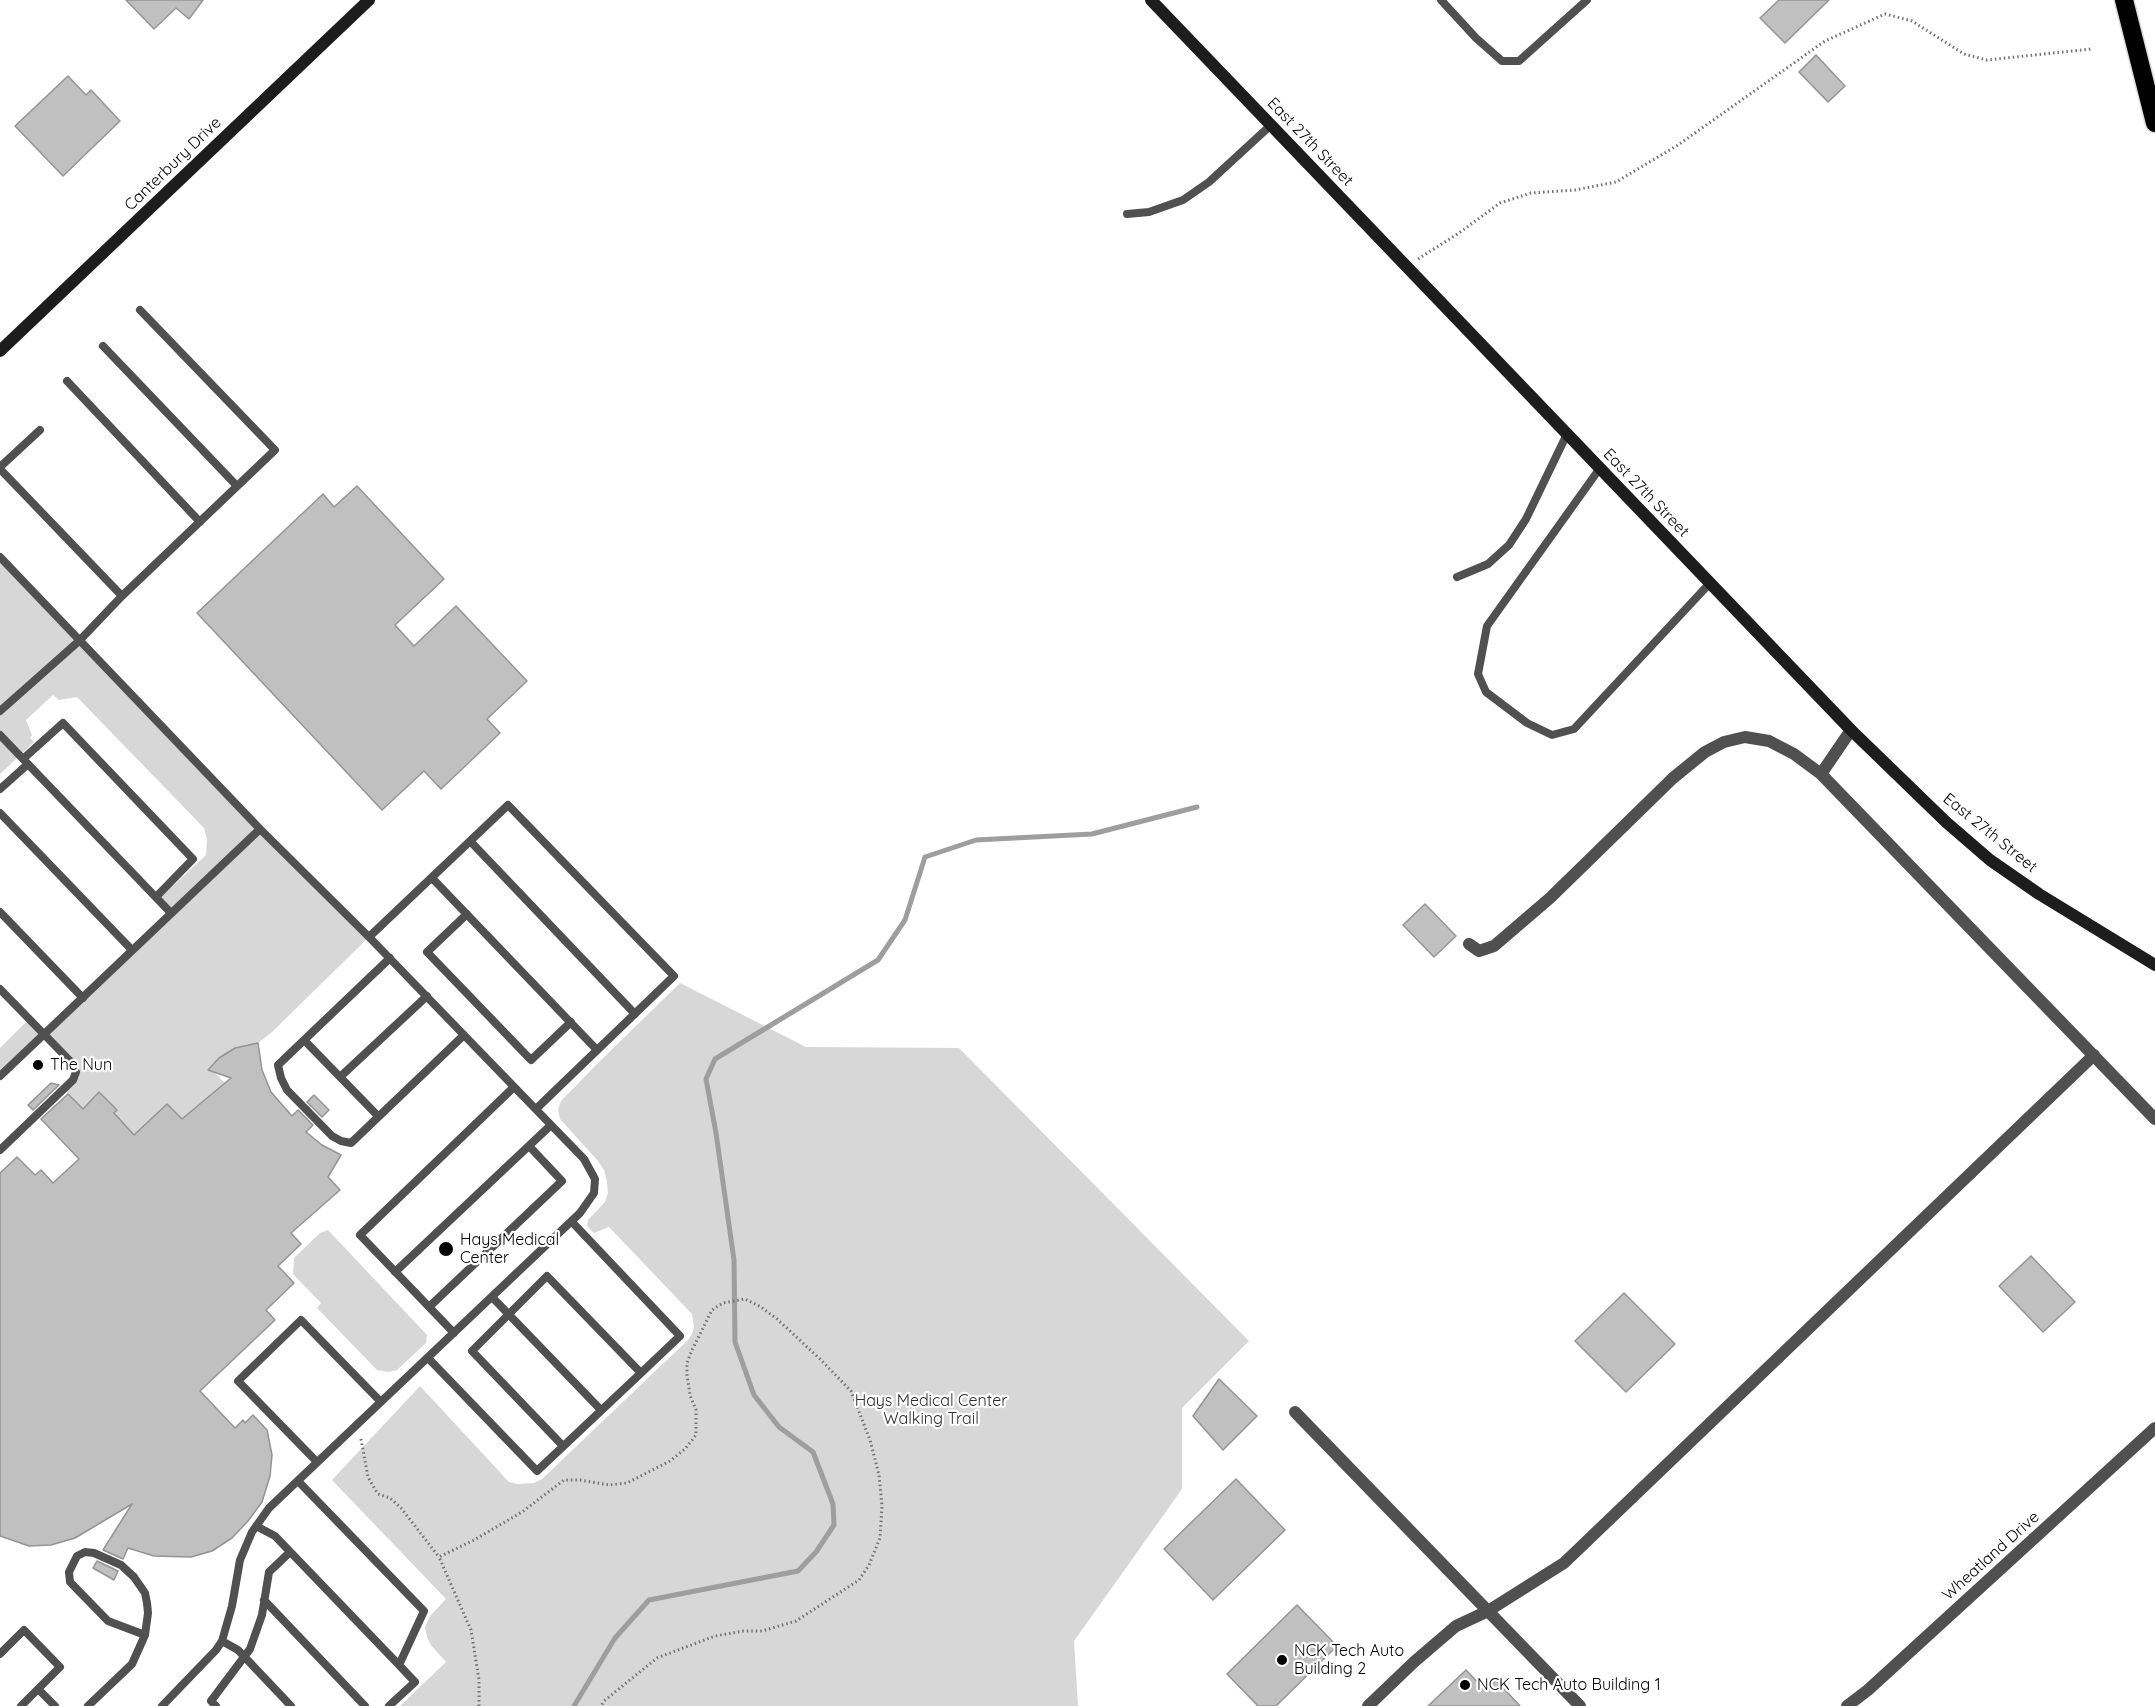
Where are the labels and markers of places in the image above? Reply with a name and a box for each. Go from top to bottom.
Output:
place label: The Nun [50,1055,112,1075]
marker: The Nun [31,1058,45,1072]
place label: Hays Medical Center [460,1230,559,1268]
marker: Hays Medical Center [437,1240,455,1258]
place label: NCK Tech Auto Building 2 [1294,1641,1404,1679]
marker: NCK Tech Auto Building 2 [1275,1653,1289,1667]
place label: NCK Tech Auto Building 1 [1477,1675,1661,1695]
marker: NCK Tech Auto Building 1 [1458,1678,1472,1692]

